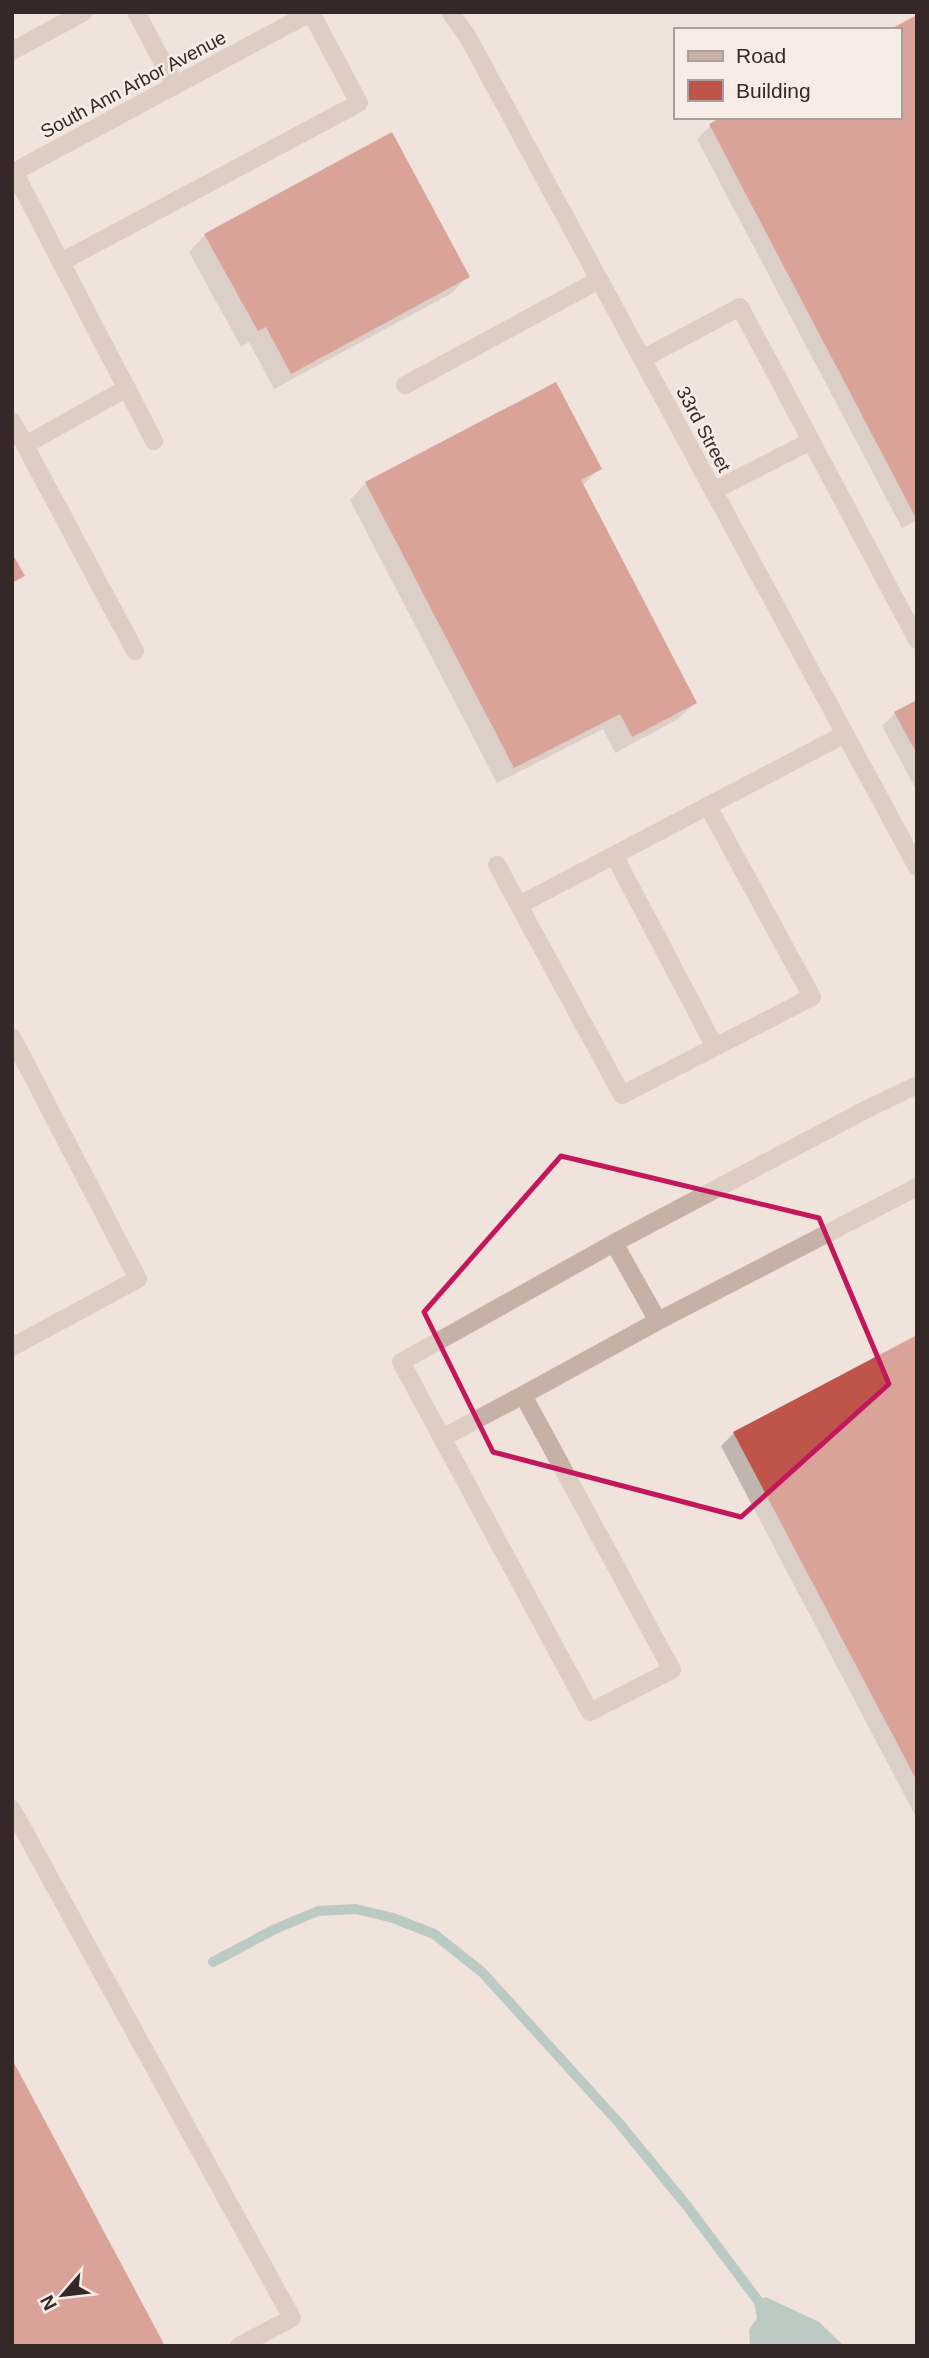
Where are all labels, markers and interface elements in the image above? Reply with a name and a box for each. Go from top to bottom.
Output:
street label: South Ann Arbor Avenue [37,27,229,142]
legend [674,28,901,119]
text: Road [736,44,786,67]
text: Building [736,79,811,102]
street label: 33rd Street [672,383,735,476]
north arrow [28,2260,98,2330]
text: N [36,2292,61,2314]

